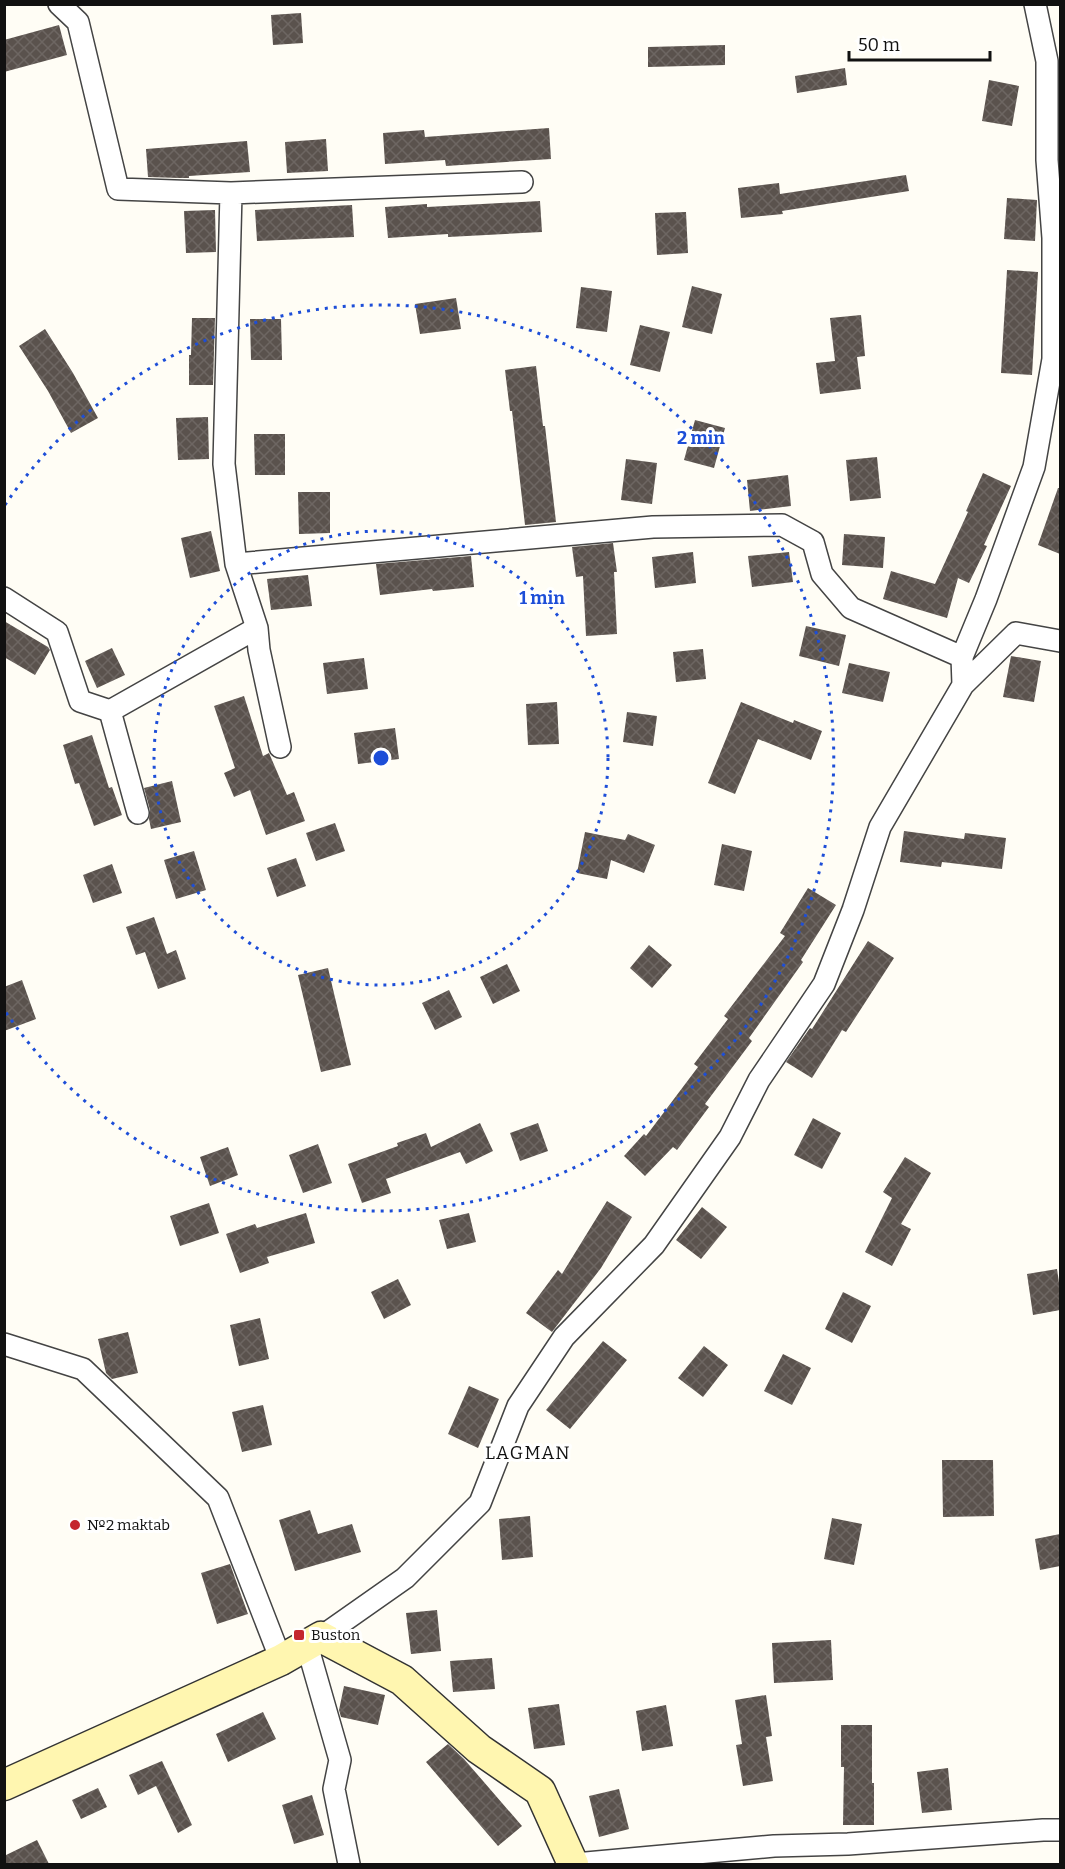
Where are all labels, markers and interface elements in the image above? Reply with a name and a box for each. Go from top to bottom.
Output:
scale bar [849,24,990,62]
text: 50 m [858,34,900,56]
text: 2 min [677,427,725,449]
text: 1 min [519,587,565,609]
centre of rings [371,748,391,768]
district label: LAGMAN [485,1442,571,1464]
place label: №2 maktab [87,1516,170,1534]
marker: №2 maktab [68,1518,82,1532]
place label: Buston [311,1626,361,1644]
marker: Buston [292,1628,306,1642]

